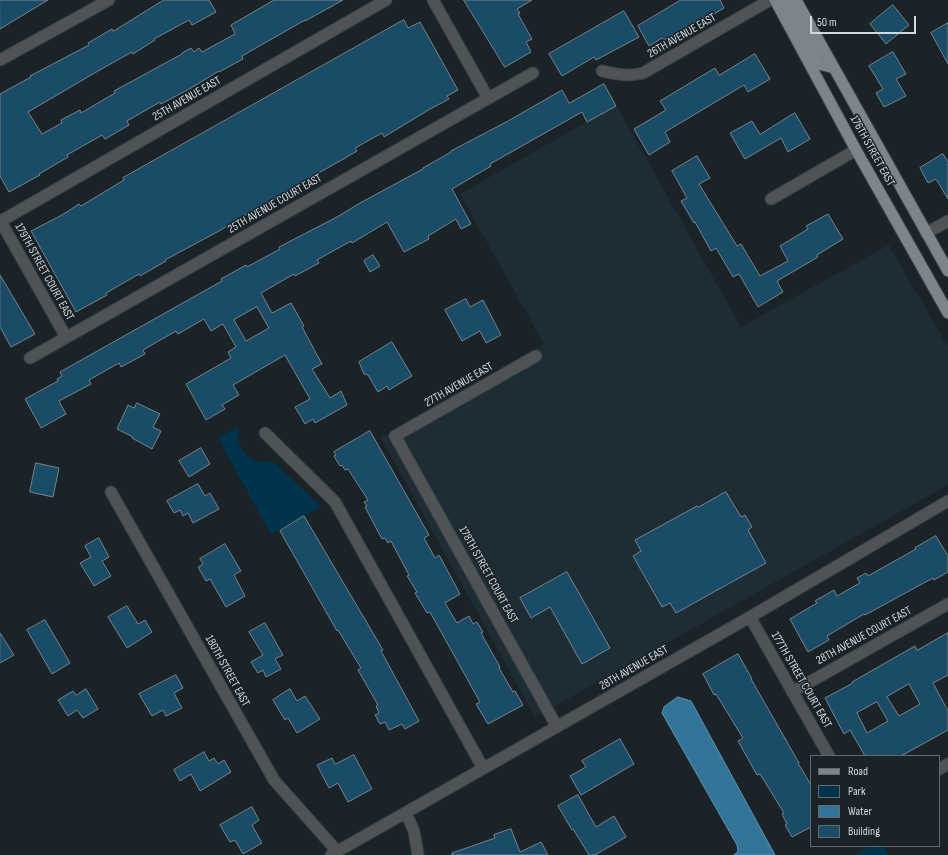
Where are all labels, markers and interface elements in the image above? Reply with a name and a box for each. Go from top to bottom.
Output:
scale bar [812,8,918,34]
street label: 26TH AVENUE EAST [645,11,719,61]
text: 50 m [817,15,837,30]
street label: 25TH AVENUE EAST [150,74,224,124]
street label: 176TH STREET EAST [847,113,897,189]
street label: 25TH AVENUE COURT EAST [225,171,325,237]
street label: 179TH STREET COURT EAST [11,221,77,323]
street label: 27TH AVENUE EAST [422,360,496,410]
street label: 178TH STREET COURT EAST [455,524,521,626]
street label: 28TH AVENUE COURT EAST [814,604,914,668]
street label: 177TH STREET COURT EAST [768,629,834,731]
street label: 180TH STREET EAST [201,633,253,709]
street label: 28TH AVENUE EAST [597,643,671,693]
legend [810,755,940,847]
text: Road [848,764,868,779]
text: Park [848,784,866,799]
text: Water [848,804,872,819]
text: Building [848,824,880,839]

